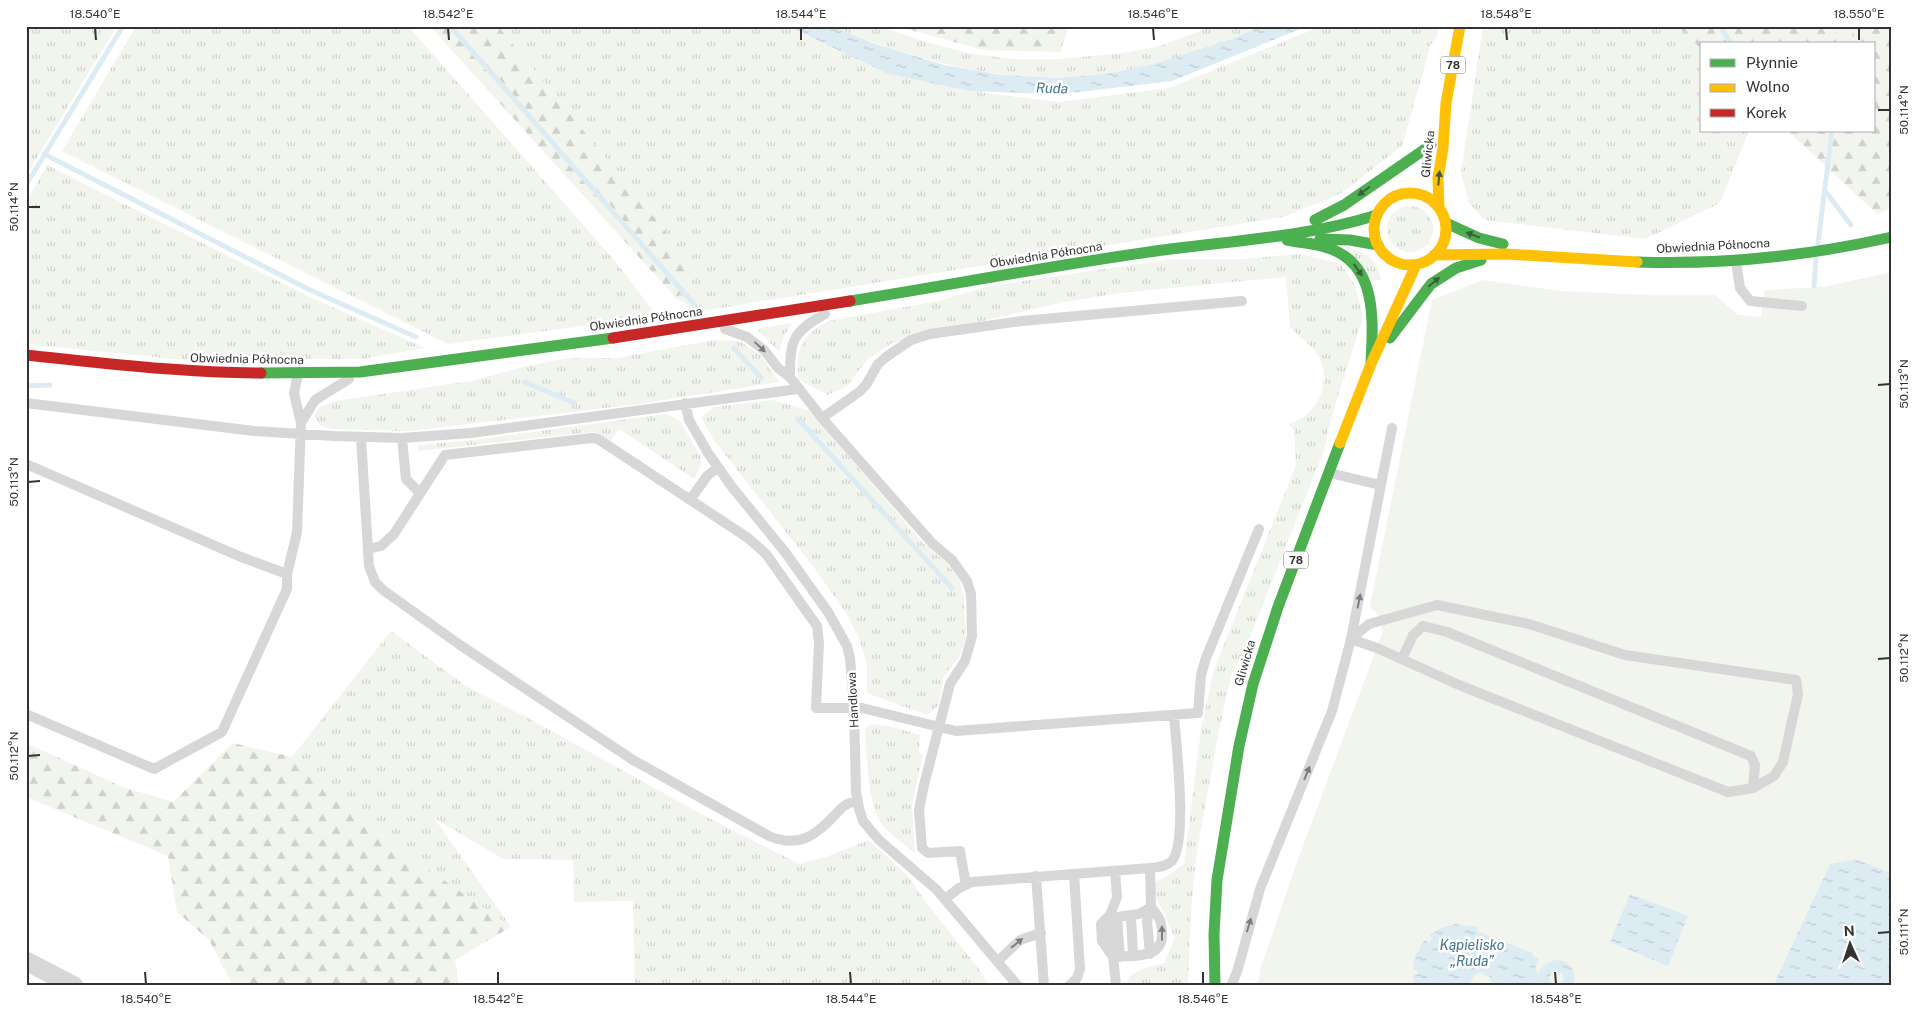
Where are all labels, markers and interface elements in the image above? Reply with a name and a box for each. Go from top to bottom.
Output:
text: 18.540°E [70,7,120,21]
text: 18.542°E [423,7,473,21]
text: 18.544°E [775,7,827,21]
text: 18.546°E [1127,7,1179,21]
text: 18.548°E [1480,7,1532,21]
text: 18.550°E [1833,7,1885,21]
legend [1700,42,1876,132]
text: Płynnie [1746,54,1798,71]
road number: 78 [1440,56,1466,74]
text: Wolno [1746,78,1790,95]
water label: Ruda [1036,79,1068,97]
text: 50.114°N [1897,85,1911,135]
text: Korek [1746,104,1787,121]
street label: Gliwicka [1419,130,1437,178]
one-way arrow [1435,169,1443,185]
text: 50.114°N [7,182,21,232]
one-way arrow [1358,186,1371,197]
one-way arrow [1465,231,1480,238]
street label: Obwiednia Północna [1656,236,1770,256]
street label: Obwiednia Północna [989,239,1103,271]
one-way arrow [1353,264,1363,277]
one-way arrow [1428,277,1441,288]
street label: Obwiednia Północna [589,304,703,334]
one-way arrow [753,341,765,353]
street label: Obwiednia Północna [190,351,304,367]
text: 50.113°N [1897,359,1911,409]
text: 50.113°N [7,457,21,507]
road number: 78 [1284,552,1308,568]
one-way arrow [1355,593,1363,609]
text: 50.112°N [1897,633,1911,683]
street label: Gliwicka [1232,638,1258,688]
street label: Handlowa [845,672,861,728]
text: 50.112°N [7,731,21,781]
one-way arrow [1303,766,1311,780]
text: 50.111°N [1897,909,1911,956]
one-way arrow [1246,917,1254,932]
north arrow [1826,920,1876,970]
text: N [1843,923,1855,939]
one-way arrow [1158,924,1166,940]
water label: Kąpielisko „Ruda” [1440,937,1505,969]
one-way arrow [1011,938,1024,949]
text: 18.540°E [121,992,171,1006]
text: 18.542°E [473,992,523,1006]
text: 18.544°E [825,992,877,1006]
text: 18.546°E [1177,992,1229,1006]
text: 18.548°E [1530,992,1582,1006]

